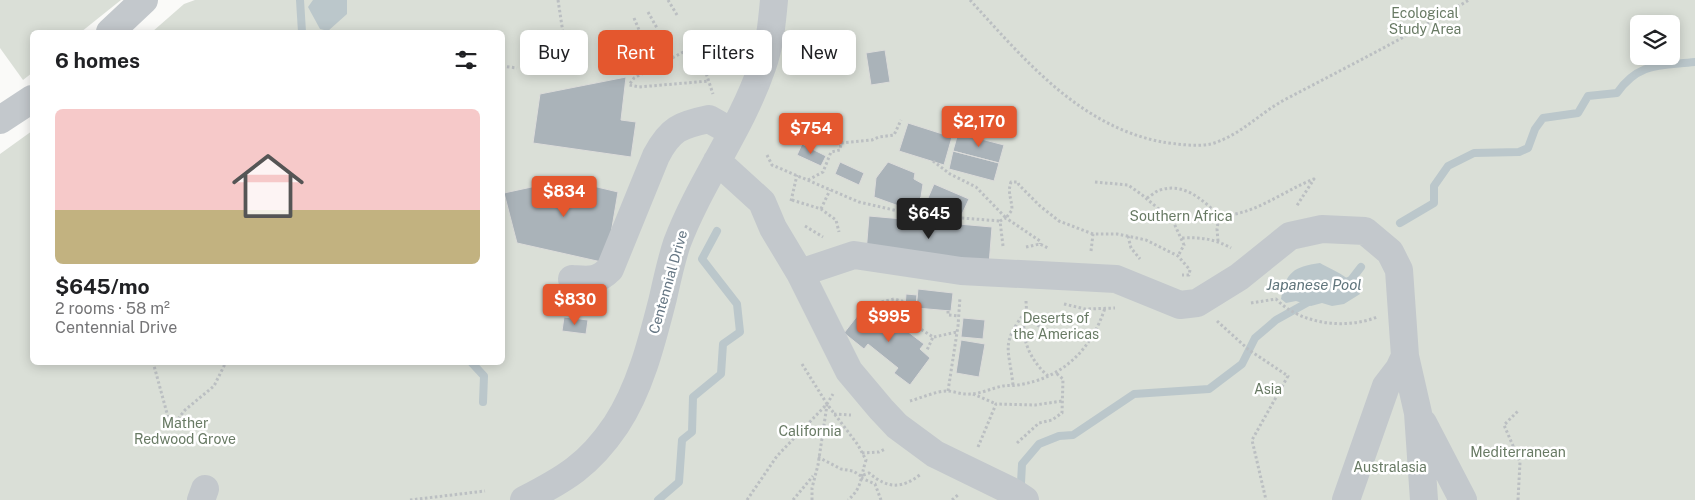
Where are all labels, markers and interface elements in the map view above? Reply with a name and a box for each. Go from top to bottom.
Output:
park label: Ecological Study Area [1389,5,1461,37]
map controls [1630,15,1680,65]
button: layers [1630,15,1680,65]
chip: Buy [520,30,588,75]
chip: Rent [598,30,673,75]
chip: Filters [683,30,772,75]
chip: New [782,30,856,75]
icon: filters [452,46,480,74]
text: 6 homes [55,48,140,73]
pin: $2,170 [938,106,1020,148]
pin: $754 [781,112,841,155]
text: $2,170 [953,112,1005,131]
text: $754 [790,119,832,138]
icon: home [223,141,313,231]
pin: $834 [534,176,594,218]
text: $834 [543,182,585,201]
pin: $645 [899,198,959,240]
text: $645 [908,204,950,223]
park label: Southern Africa [1130,208,1232,224]
street label: Centennial Drive [646,228,690,336]
text: $645/mo [55,274,150,299]
water label: Japanese Pool [1266,276,1362,293]
pin: $830 [545,284,605,326]
text: $830 [554,290,596,309]
text: 2 rooms · 58 m² [55,299,170,318]
pin: $995 [859,300,919,343]
text: $995 [868,307,910,326]
park label: Deserts of the Americas [1013,310,1099,342]
text: Centennial Drive [55,318,177,337]
park label: Asia [1254,381,1282,397]
park label: Mather Redwood Grove [134,415,236,447]
park label: California [778,423,842,439]
park label: Mediterranean [1470,444,1566,460]
park label: Australasia [1353,459,1427,475]

